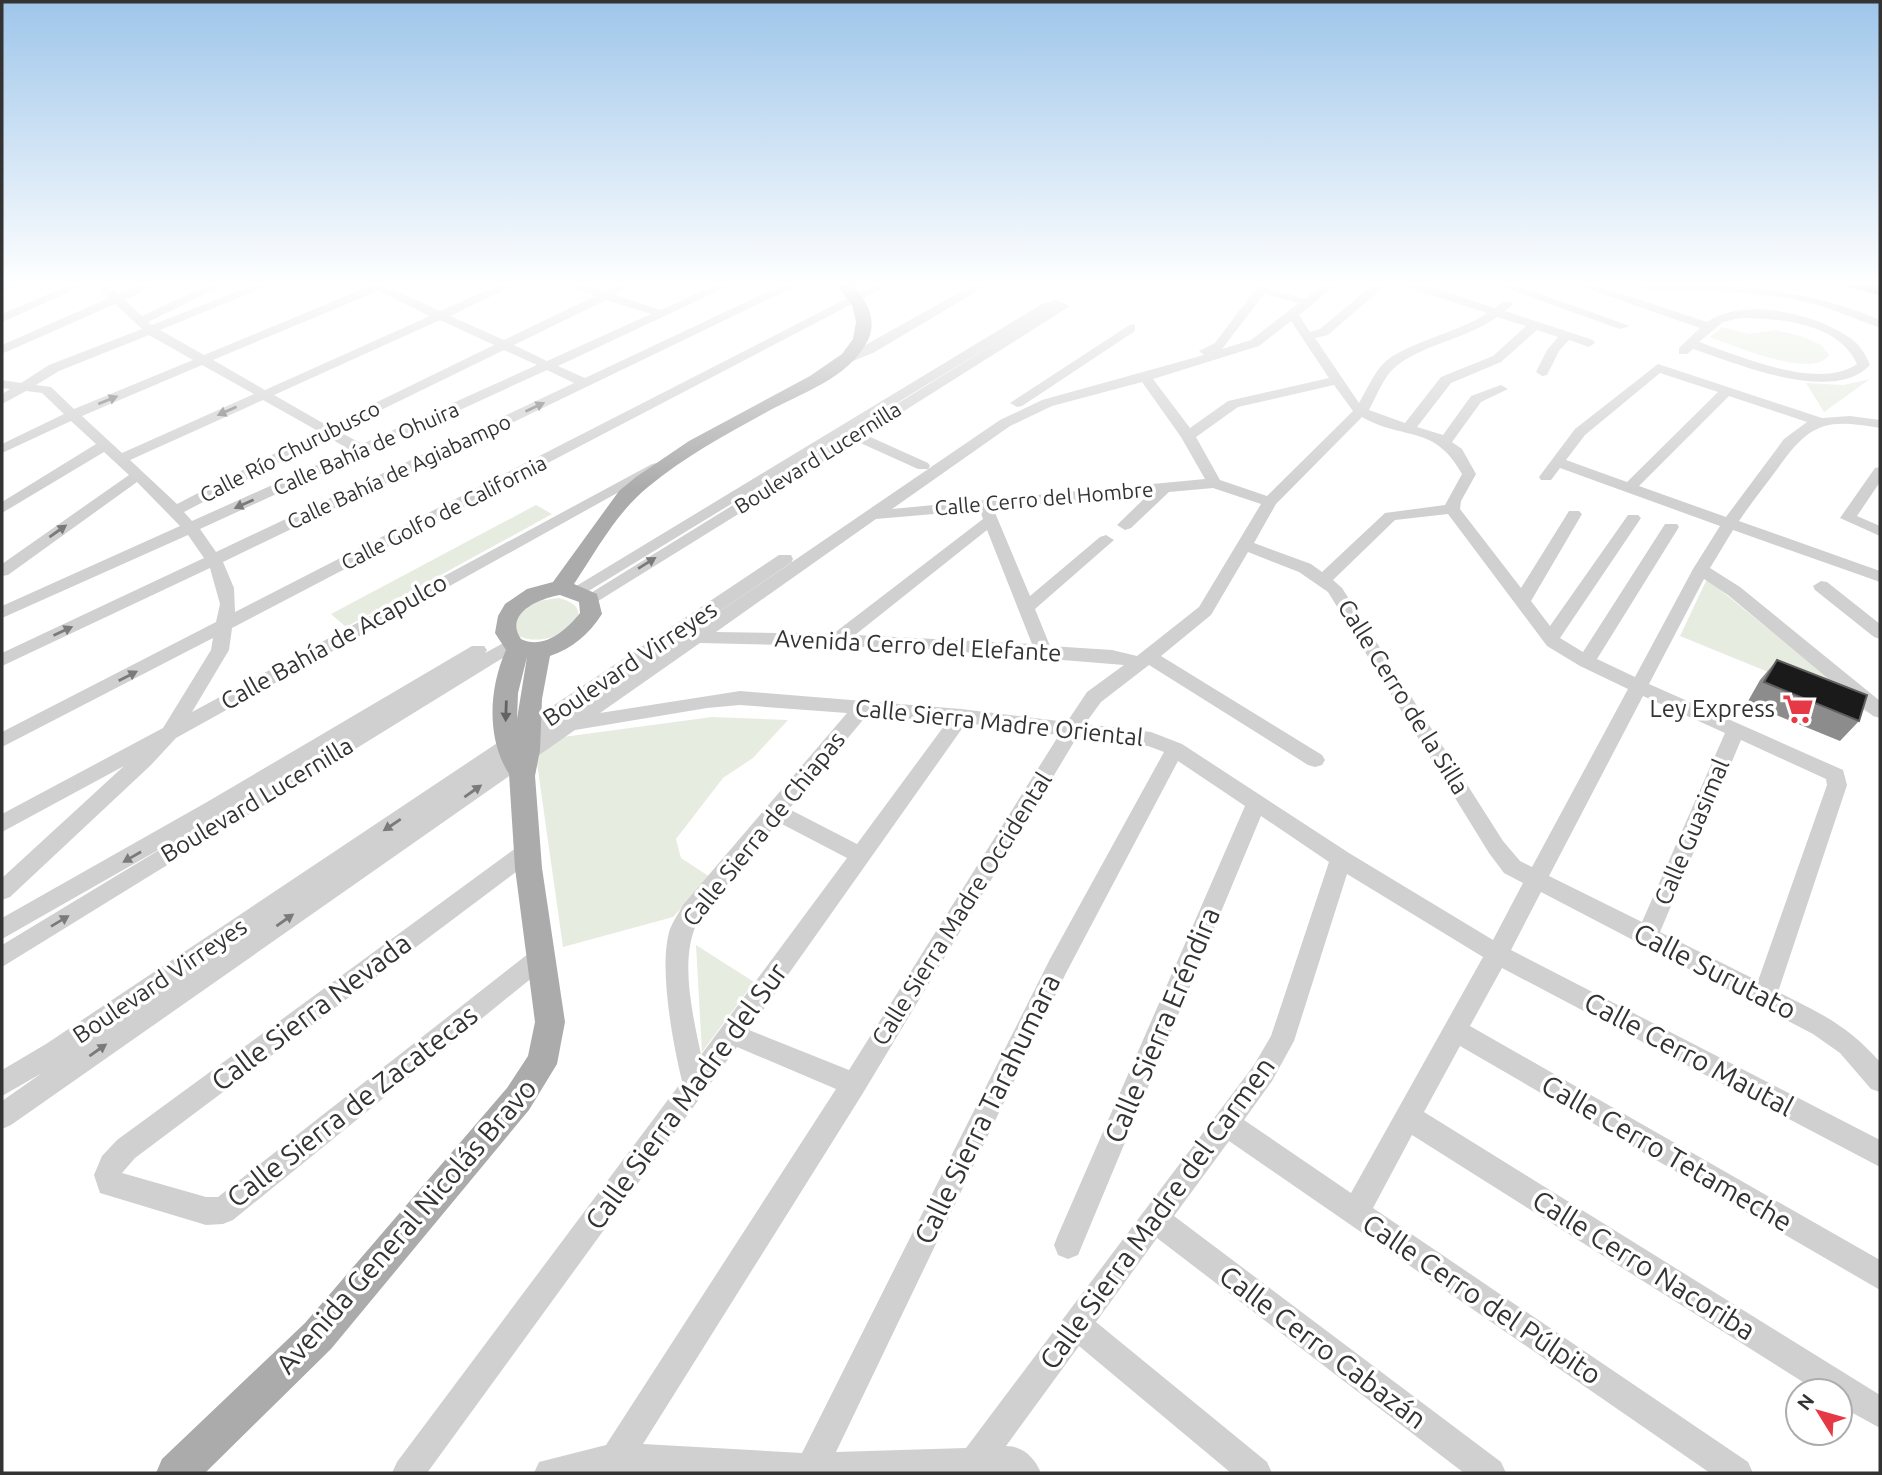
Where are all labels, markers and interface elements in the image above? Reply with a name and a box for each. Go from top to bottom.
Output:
one-way arrow [98,394,119,405]
street label: Calle Río Churubusco [196,395,383,507]
street label: Calle Bahía de Ohuira [269,396,462,500]
street label: Boulevard Lucernilla [730,396,905,518]
one-way arrow [524,401,545,412]
one-way arrow [217,405,237,417]
street label: Calle Bahía de Agiabampo [283,409,514,534]
street label: Calle Golfo de California [337,450,550,574]
street label: Calle Cerro del Hombre [933,476,1154,520]
one-way arrow [233,499,254,510]
one-way arrow [49,524,67,538]
one-way arrow [637,557,656,569]
street label: Calle Bahía de Acapulco [216,568,452,715]
street label: Calle Cerro de la Silla [1333,594,1474,799]
street label: Boulevard Virreyes [538,595,722,732]
one-way arrow [53,625,73,636]
street label: Avenida Cerro del Elefante [774,625,1062,666]
one-way arrow [118,670,138,681]
supermarket icon: Ley Express [1781,692,1815,726]
street label: Calle Sierra Madre Oriental [854,694,1144,751]
place label: Ley Express [1649,695,1775,722]
one-way arrow [500,700,511,722]
street label: Calle Sierra de Chiapas [677,726,850,931]
street label: Boulevard Lucernilla [156,732,358,868]
street label: Calle Guasimal [1649,755,1734,909]
street label: Calle Sierra Madre Occidental [866,767,1057,1050]
one-way arrow [464,784,482,798]
one-way arrow [382,818,401,831]
one-way arrow [122,850,141,863]
street label: Calle Sierra Eréndira [1098,902,1225,1147]
street label: Boulevard Virreyes [68,912,252,1049]
one-way arrow [276,914,295,927]
one-way arrow [50,915,70,928]
street label: Calle Surutato [1629,916,1802,1025]
street label: Calle Sierra Nevada [205,927,416,1097]
street label: Calle Sierra Madre del Sur [579,956,793,1235]
street label: Calle Sierra Tarahumara [908,969,1065,1249]
street label: Calle Cerro Mautal [1579,985,1799,1122]
street label: Calle Sierra de Zacatecas [220,998,483,1213]
one-way arrow [89,1043,107,1057]
street label: Calle Sierra Madre del Carmen [1033,1051,1280,1375]
street label: Calle Cerro Tetameche [1537,1068,1798,1237]
street label: Avenida General Nicolás Bravo [269,1072,542,1379]
street label: Calle Cerro Nacoriba [1527,1183,1761,1346]
street label: Calle Cerro del Púlpito [1357,1207,1607,1390]
street label: Calle Cerro Cabazán [1214,1259,1433,1434]
north arrow [1784,1377,1854,1447]
text: N [1792,1389,1818,1414]

